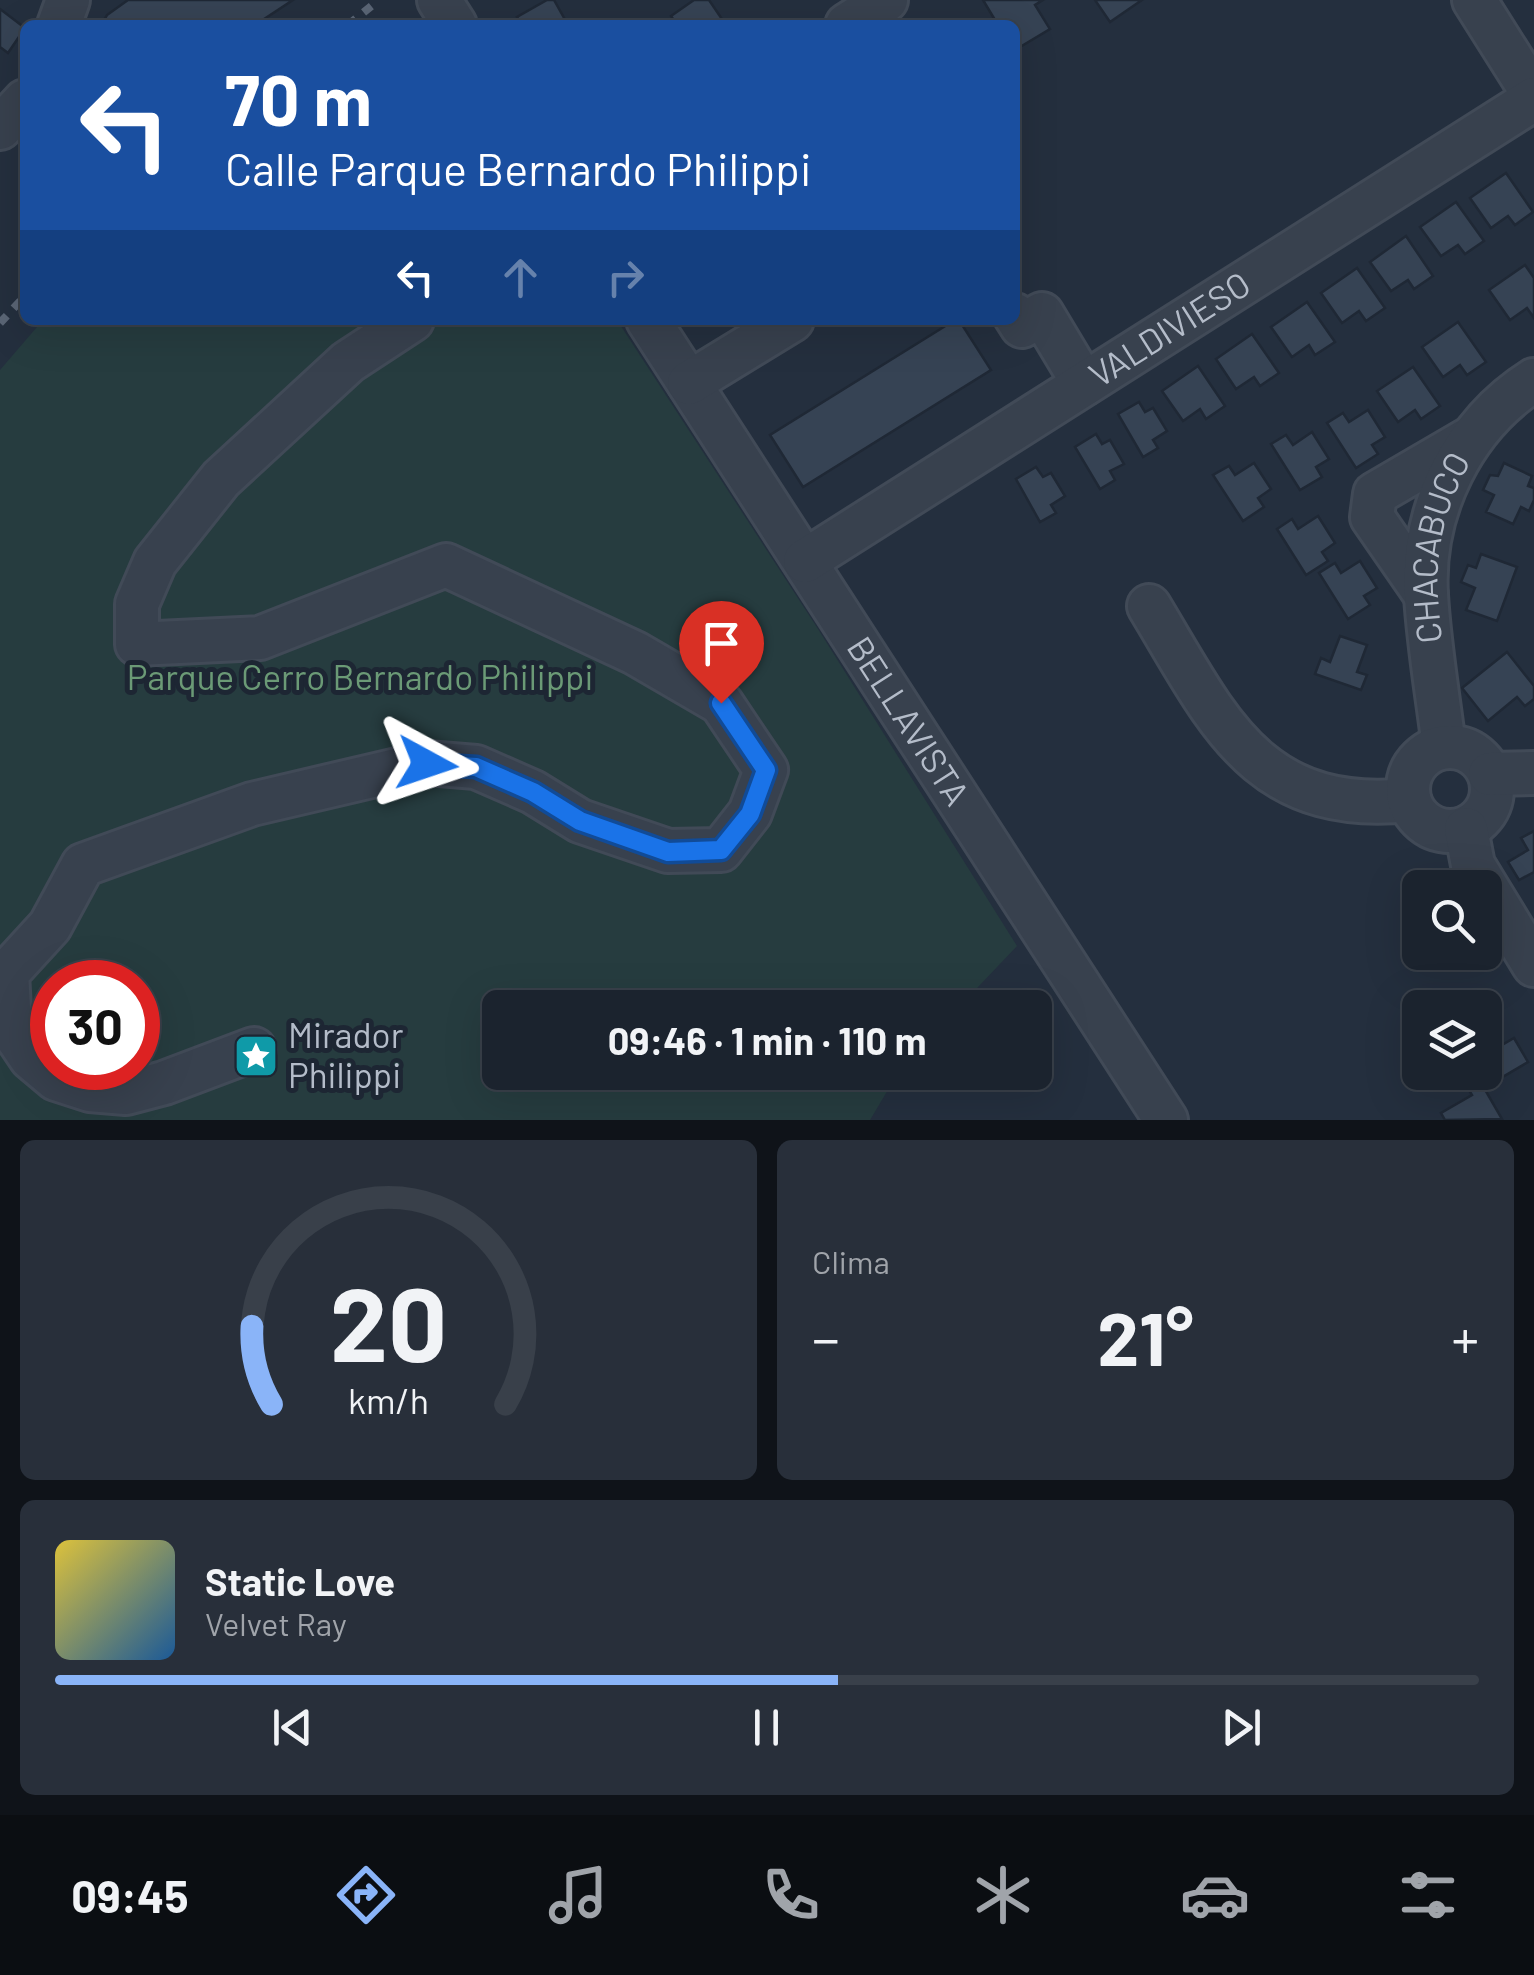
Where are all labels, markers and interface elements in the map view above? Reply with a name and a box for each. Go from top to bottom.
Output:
text: 70 m [225,56,372,140]
icon: left [60,60,190,190]
text: Calle Parque Bernardo Philippi [225,141,811,195]
icon: left [388,250,443,305]
icon: ahead [493,250,548,305]
icon: right [598,250,653,305]
street label: VALDIVIESO [1081,262,1257,395]
street label: CHACABUCO [1402,444,1478,646]
pin [679,601,764,704]
icon: arrive [694,616,749,671]
street label: BELLAVISTA [840,628,979,812]
park label: Parque Cerro Bernardo Philippi [127,655,593,697]
position arrow [375,712,479,816]
map controls [1402,870,1502,1090]
button: search [1402,870,1502,970]
speed limit sign: 30 [30,960,160,1090]
button: layers [1402,990,1502,1090]
place label: Mirador Philippi [288,1013,404,1095]
text: 09:46 · 1 min · 110 m [608,1017,926,1063]
place icon: Mirador Philippi [233,1033,279,1079]
text: Clima [812,1242,890,1280]
text: 20 [330,1258,447,1383]
text: 21° [1097,1291,1194,1381]
text: − [812,1304,840,1370]
text: + [1451,1304,1479,1370]
text: km/h [348,1378,429,1421]
text: Static Love [205,1558,395,1604]
text: Velvet Ray [205,1604,347,1642]
icon: previous [265,1700,320,1755]
icon: pause [739,1700,794,1755]
icon: next [1214,1700,1269,1755]
icon: directions [331,1860,401,1930]
icon: music [543,1860,613,1930]
icon: phone [756,1860,826,1930]
icon: climate [968,1860,1038,1930]
icon: car [1180,1860,1250,1930]
icon: filters [1393,1860,1463,1930]
text: 09:45 [71,1868,189,1922]

